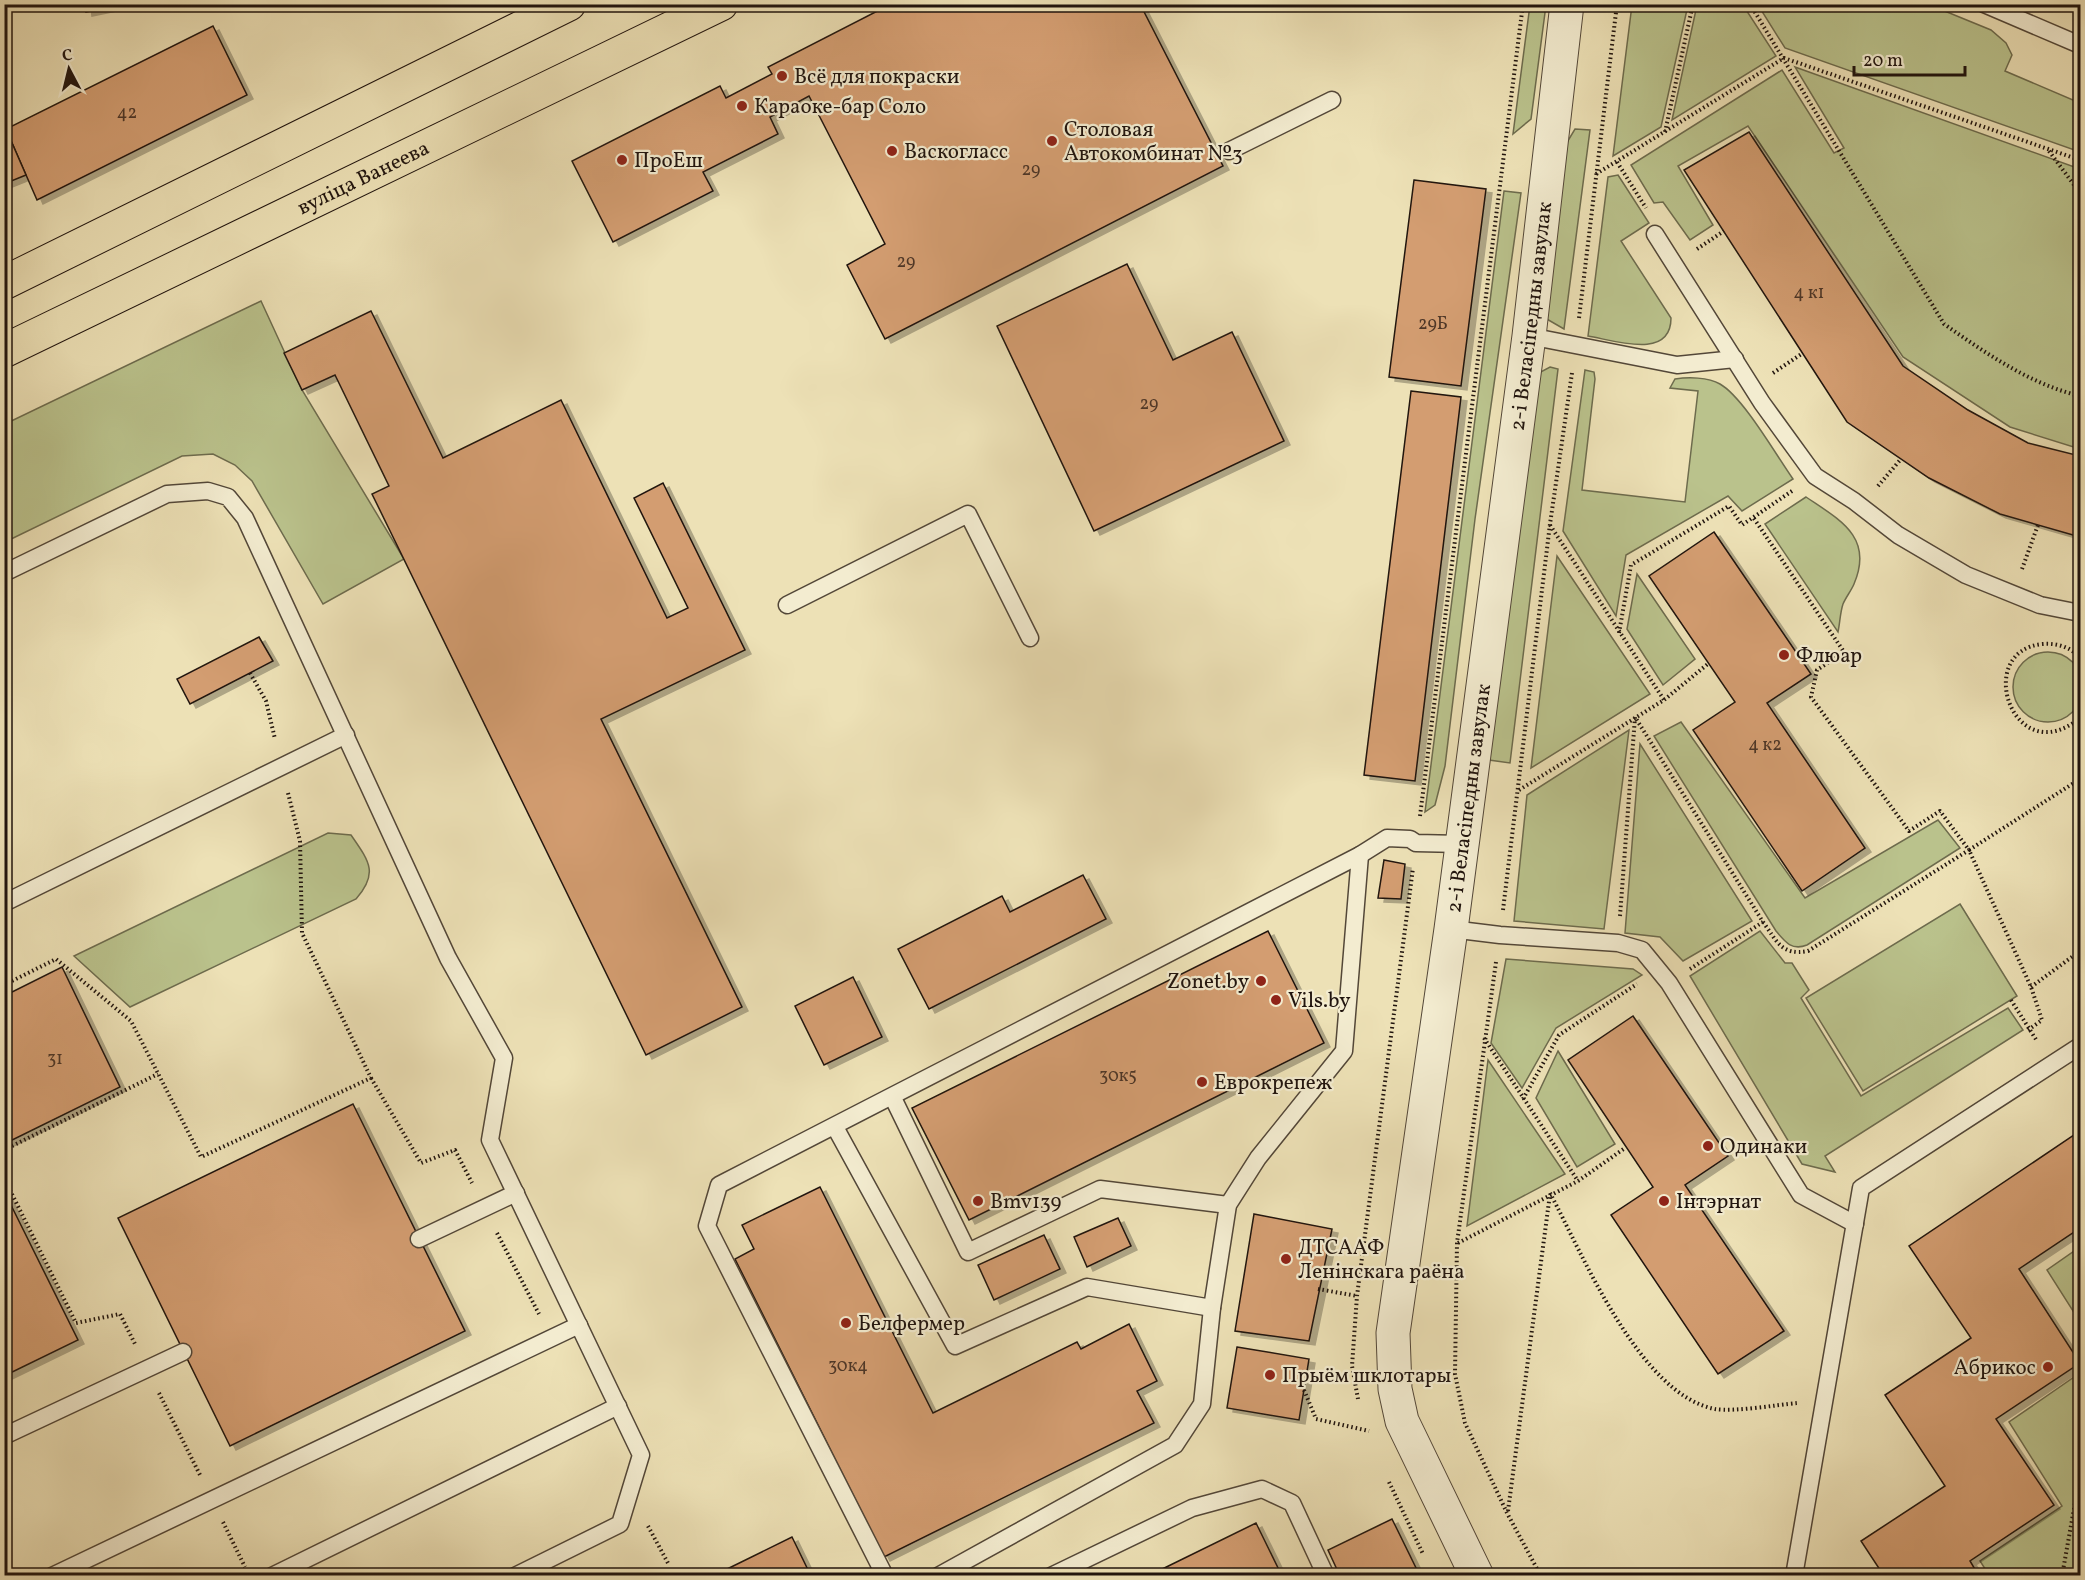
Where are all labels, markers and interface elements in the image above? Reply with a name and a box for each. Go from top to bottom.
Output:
north arrow [39,39,99,99]
scale bar [1854,39,1965,77]
text: С [61,45,74,68]
text: 20 m [1863,49,1903,74]
place label: Всё для покраски [794,63,960,92]
marker: Всё для покраски [775,69,789,83]
place label: Караоке-бар Соло [754,93,926,122]
marker: Караоке-бар Соло [735,99,749,113]
house number: 42 [117,101,137,126]
place label: Столовая Автокомбинат №3 [1064,116,1243,169]
street label: вуліца Ванеева [293,134,435,223]
marker: Столовая Автокомбинат №3 [1045,134,1059,148]
place label: Васкогласс [904,138,1008,167]
marker: Васкогласс [885,144,899,158]
place label: ПроЕш [634,147,703,176]
marker: ПроЕш [615,153,629,167]
house number: 29 [1022,158,1040,183]
street label: 2-і Веласіпедны завулак [1504,200,1560,433]
house number: 29 [897,250,915,275]
house number: 4 к1 [1794,281,1824,306]
house number: 29Б [1418,312,1448,337]
house number: 29 [1140,392,1158,417]
place label: Флюар [1796,642,1862,671]
marker: Флюар [1777,648,1791,662]
street label: 2-і Веласіпедны завулак [1440,682,1499,915]
house number: 4 к2 [1748,733,1782,758]
place label: Zonet.by [1167,968,1250,997]
marker: Zonet.by [1254,974,1268,988]
place label: Vils.by [1288,987,1351,1016]
marker: Vils.by [1269,993,1283,1007]
house number: 31 [47,1047,63,1072]
house number: 30к5 [1099,1064,1137,1089]
place label: Еврокрепеж [1214,1069,1333,1098]
marker: Еврокрепеж [1195,1075,1209,1089]
place label: Одинаки [1720,1133,1807,1162]
marker: Одинаки [1701,1139,1715,1153]
place label: Bmv139 [990,1188,1061,1217]
place label: Інтэрнат [1676,1188,1761,1217]
marker: Bmv139 [971,1194,985,1208]
marker: Інтэрнат [1657,1194,1671,1208]
place label: ДТСААФ Ленінскага раёна [1298,1234,1465,1287]
marker: ДТСААФ Ленінскага раёна [1279,1252,1293,1266]
place label: Белфермер [858,1310,965,1339]
marker: Белфермер [839,1316,853,1330]
house number: 30к4 [828,1354,868,1379]
place label: Абрикос [1954,1354,2036,1383]
marker: Абрикос [2041,1360,2055,1374]
place label: Прыём шклотары [1282,1362,1452,1391]
marker: Прыём шклотары [1263,1368,1277,1382]

